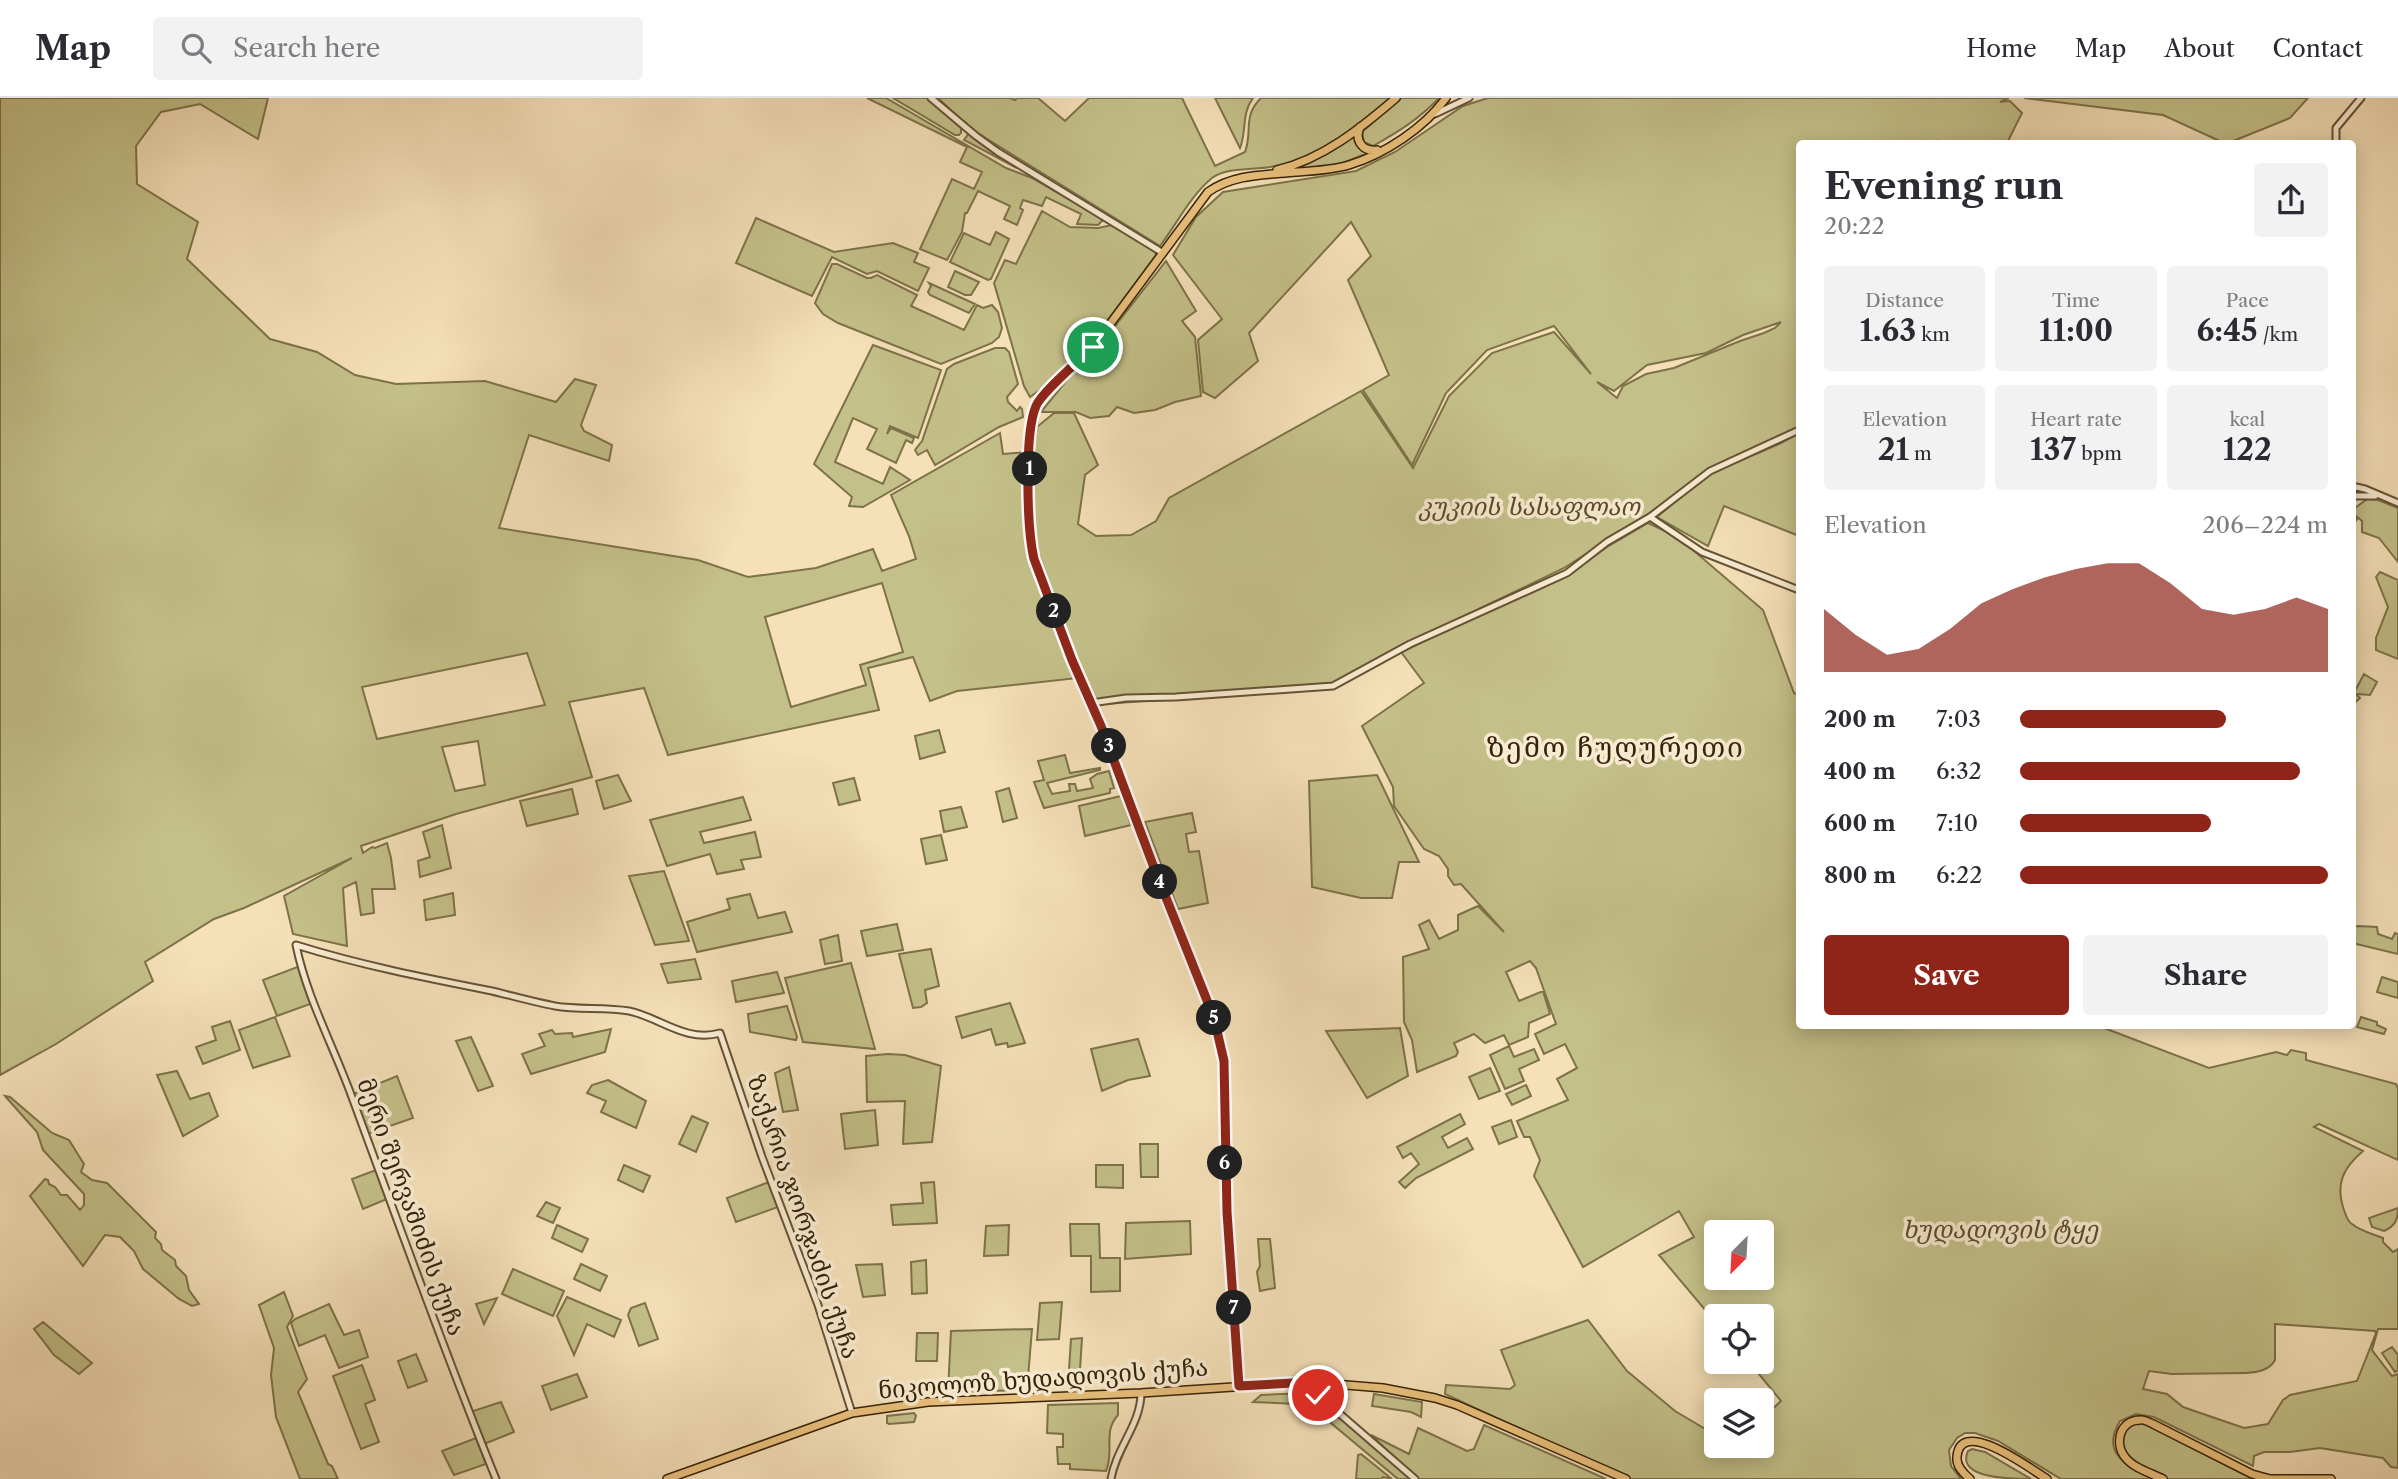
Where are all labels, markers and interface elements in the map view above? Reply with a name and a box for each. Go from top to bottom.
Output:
search box [153,17,643,80]
text: Map [35,28,111,69]
icon: search [177,29,215,67]
text: Search here [233,32,380,64]
text: Home [1966,34,2037,63]
text: Map [2075,34,2126,63]
text: About [2164,34,2235,63]
text: Contact [2273,34,2363,63]
text: Evening run [1824,162,2064,209]
button: share [2254,163,2328,237]
text: 20:22 [1824,212,1885,240]
text: Distance [1865,289,1944,312]
text: Time [2052,289,2100,312]
text: Pace [2226,289,2269,312]
text: 1.63 [1859,312,1916,349]
text: 11:00 [2039,312,2113,349]
text: 6:45 [2196,312,2258,349]
pin [1063,317,1123,377]
text: km [1916,323,1950,346]
text: /km [2258,323,2298,346]
icon: arrive [1074,328,1112,366]
text: Elevation [1862,408,1947,431]
text: Heart rate [2030,408,2122,431]
text: kcal [2229,408,2265,431]
text: 21 [1878,431,1909,468]
text: 137 [2030,431,2076,468]
text: 122 [2223,431,2272,468]
text: m [1909,442,1932,465]
text: bpm [2076,442,2122,465]
pin: 1 [1012,452,1048,486]
text: 1 [1025,457,1034,480]
park label: კუკიის სასაფლაო [1418,492,1641,522]
text: Elevation [1824,511,1927,539]
text: 206–224 m [2202,511,2328,539]
pin: 2 [1036,594,1072,628]
text: 2 [1048,599,1059,622]
text: 200 m [1824,705,1896,733]
text: 7:03 [1936,705,1981,733]
pin: 3 [1092,728,1126,764]
district label: ზემო ჩუღურეთი [1487,730,1745,764]
text: 3 [1103,734,1114,757]
text: 400 m [1824,757,1896,785]
text: 6:32 [1936,757,1982,785]
text: 600 m [1824,809,1896,837]
text: 7:10 [1936,809,1978,837]
text: 800 m [1824,861,1896,889]
text: 6:22 [1936,861,1982,889]
pin: 4 [1142,864,1178,900]
text: 4 [1154,870,1165,893]
button: Save [1824,935,2069,1015]
button: Share [2083,935,2328,1015]
pin: 5 [1196,1000,1232,1035]
text: 5 [1208,1006,1219,1029]
street label: ზაქარია ჯორჯაძის ქუჩა [741,1071,866,1362]
street label: მერი შერვაშიძის ქუჩა [351,1074,472,1339]
pin: 6 [1208,1146,1242,1180]
text: 6 [1219,1151,1230,1174]
park label: ხუდადოვის ტყე [1902,1215,2098,1245]
north arrow [1704,1220,1774,1290]
map controls [1704,1220,1774,1458]
pin: 7 [1216,1290,1252,1326]
text: 7 [1229,1296,1238,1319]
button: locate [1704,1304,1774,1374]
street label: ნიკოლოზ ხუდადოვის ქუჩა [877,1352,1209,1405]
pin [1288,1365,1348,1425]
icon: check [1299,1376,1337,1414]
button: layers [1704,1388,1774,1458]

